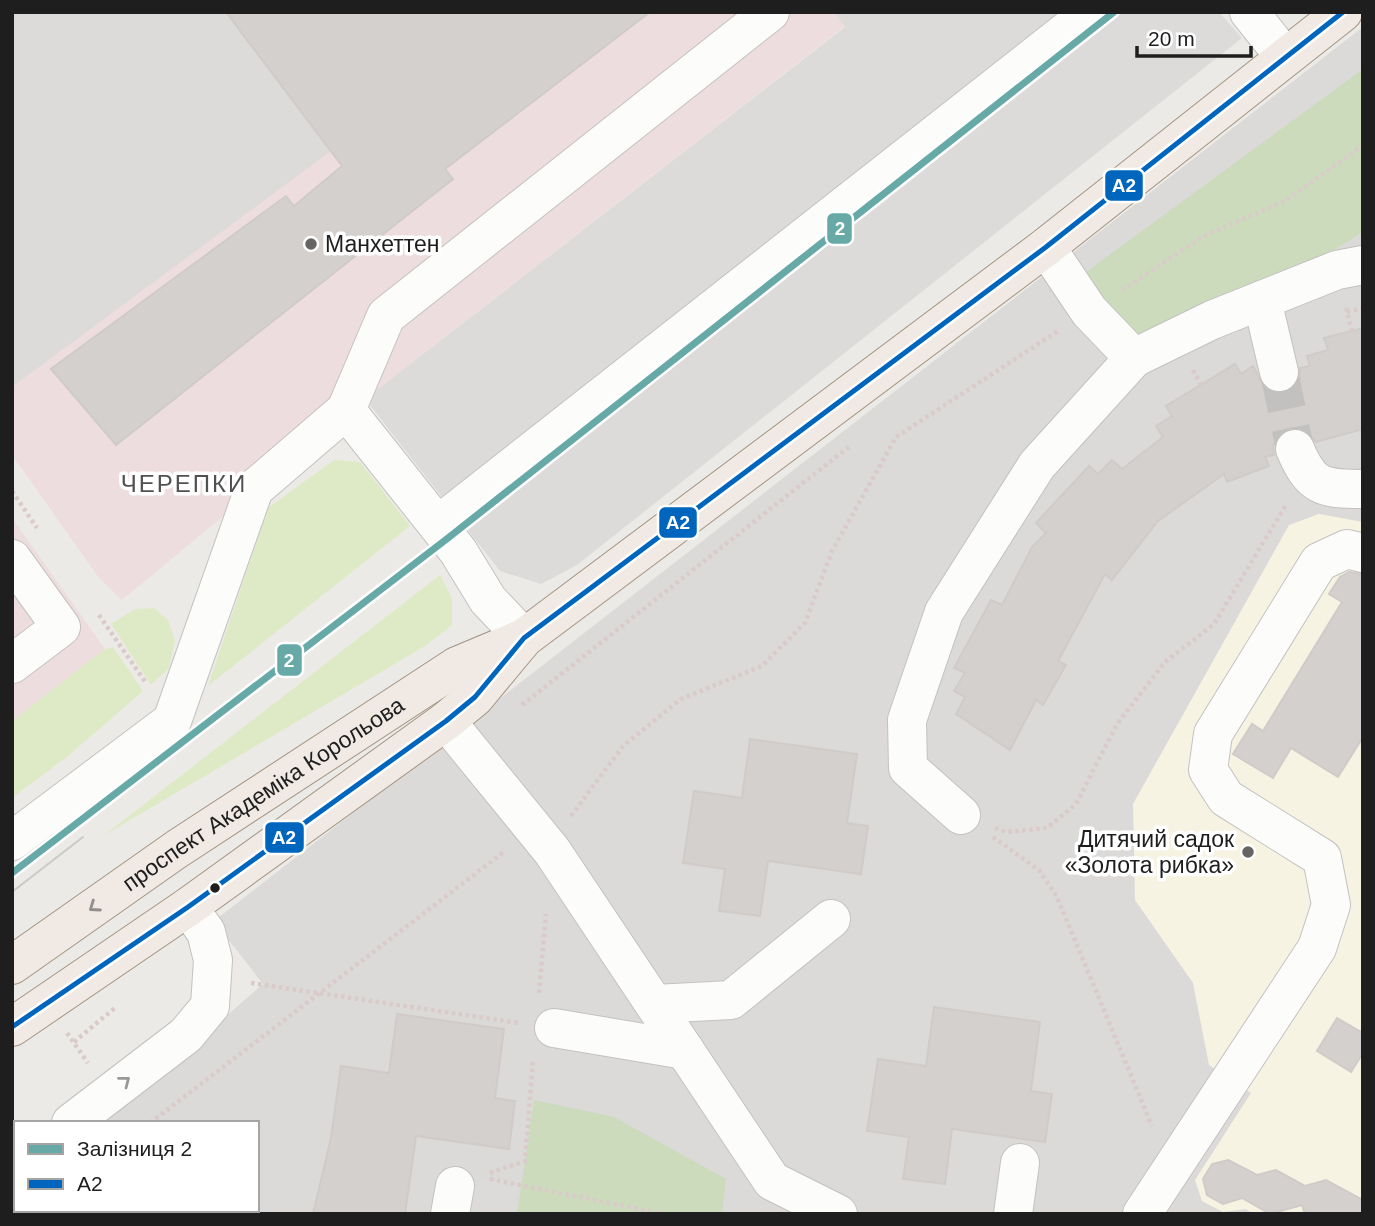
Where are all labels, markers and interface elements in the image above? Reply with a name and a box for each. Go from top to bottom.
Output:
scale bar [1137,14,1251,58]
text: 20 m [1148,27,1195,50]
line badge: А2 [1104,169,1144,202]
text: А2 [1112,175,1136,196]
line badge: 2 [826,212,853,245]
text: 2 [835,218,845,239]
place label: Манхеттен [325,231,439,257]
marker: Манхеттен [303,236,319,252]
district label: ЧЕРЕПКИ [121,470,247,497]
line badge: А2 [658,506,698,539]
text: А2 [666,512,690,533]
line badge: 2 [276,643,303,677]
text: 2 [284,650,294,671]
street label: проспект Академіка Корольова [117,691,409,896]
line badge: А2 [264,821,305,854]
place label: Дитячий садок «Золота рибка» [1065,826,1235,878]
text: А2 [272,827,296,848]
marker: Дитячий садок «Золота рибка» [1240,844,1256,860]
unlabelled marker [208,881,222,895]
one-way arrow [89,899,102,911]
one-way arrow [118,1077,130,1090]
legend [14,1121,259,1212]
text: Залізниця 2 [77,1137,192,1160]
text: А2 [77,1172,103,1195]

